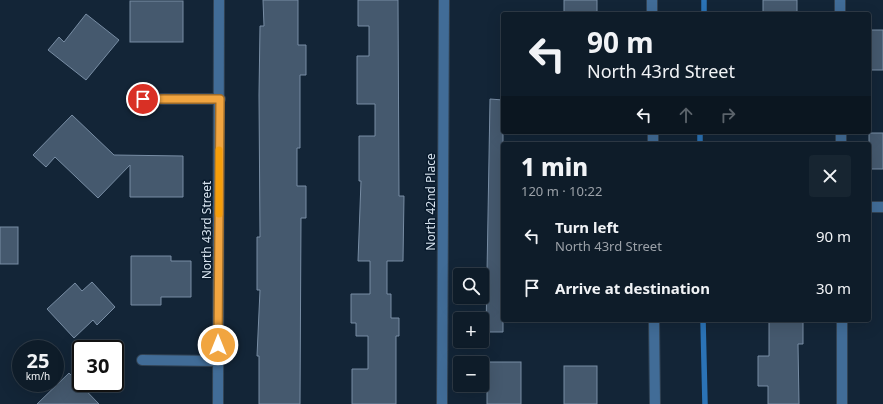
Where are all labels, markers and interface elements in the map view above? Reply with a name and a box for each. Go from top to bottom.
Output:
text: 90 m [587,23,654,61]
icon: left [521,28,573,80]
text: North 43rd Street [587,59,735,83]
pin [126,82,160,116]
icon: arrive [132,88,154,110]
icon: left [633,104,655,126]
icon: ahead [675,104,697,126]
icon: right [717,104,739,126]
text: 1 min [521,150,588,183]
street label: North 42nd Place [422,153,439,251]
button: close [809,155,851,197]
street label: North 43rd Street [198,180,215,279]
text: 120 m · 10:22 [521,182,602,200]
text: Turn left [555,217,619,237]
icon: left [521,225,543,247]
text: 90 m [816,226,851,246]
text: North 43rd Street [555,237,662,255]
map controls [453,268,489,392]
button: search [453,268,489,304]
icon: arrive [521,277,543,299]
text: Arrive at destination [555,278,710,298]
text: 30 m [816,278,851,298]
button: + [453,312,489,348]
position arrow [197,324,239,366]
speed limit sign: 30 [72,340,124,392]
text: 25 [27,347,49,374]
button: − [453,356,489,392]
text: km/h [26,369,50,383]

